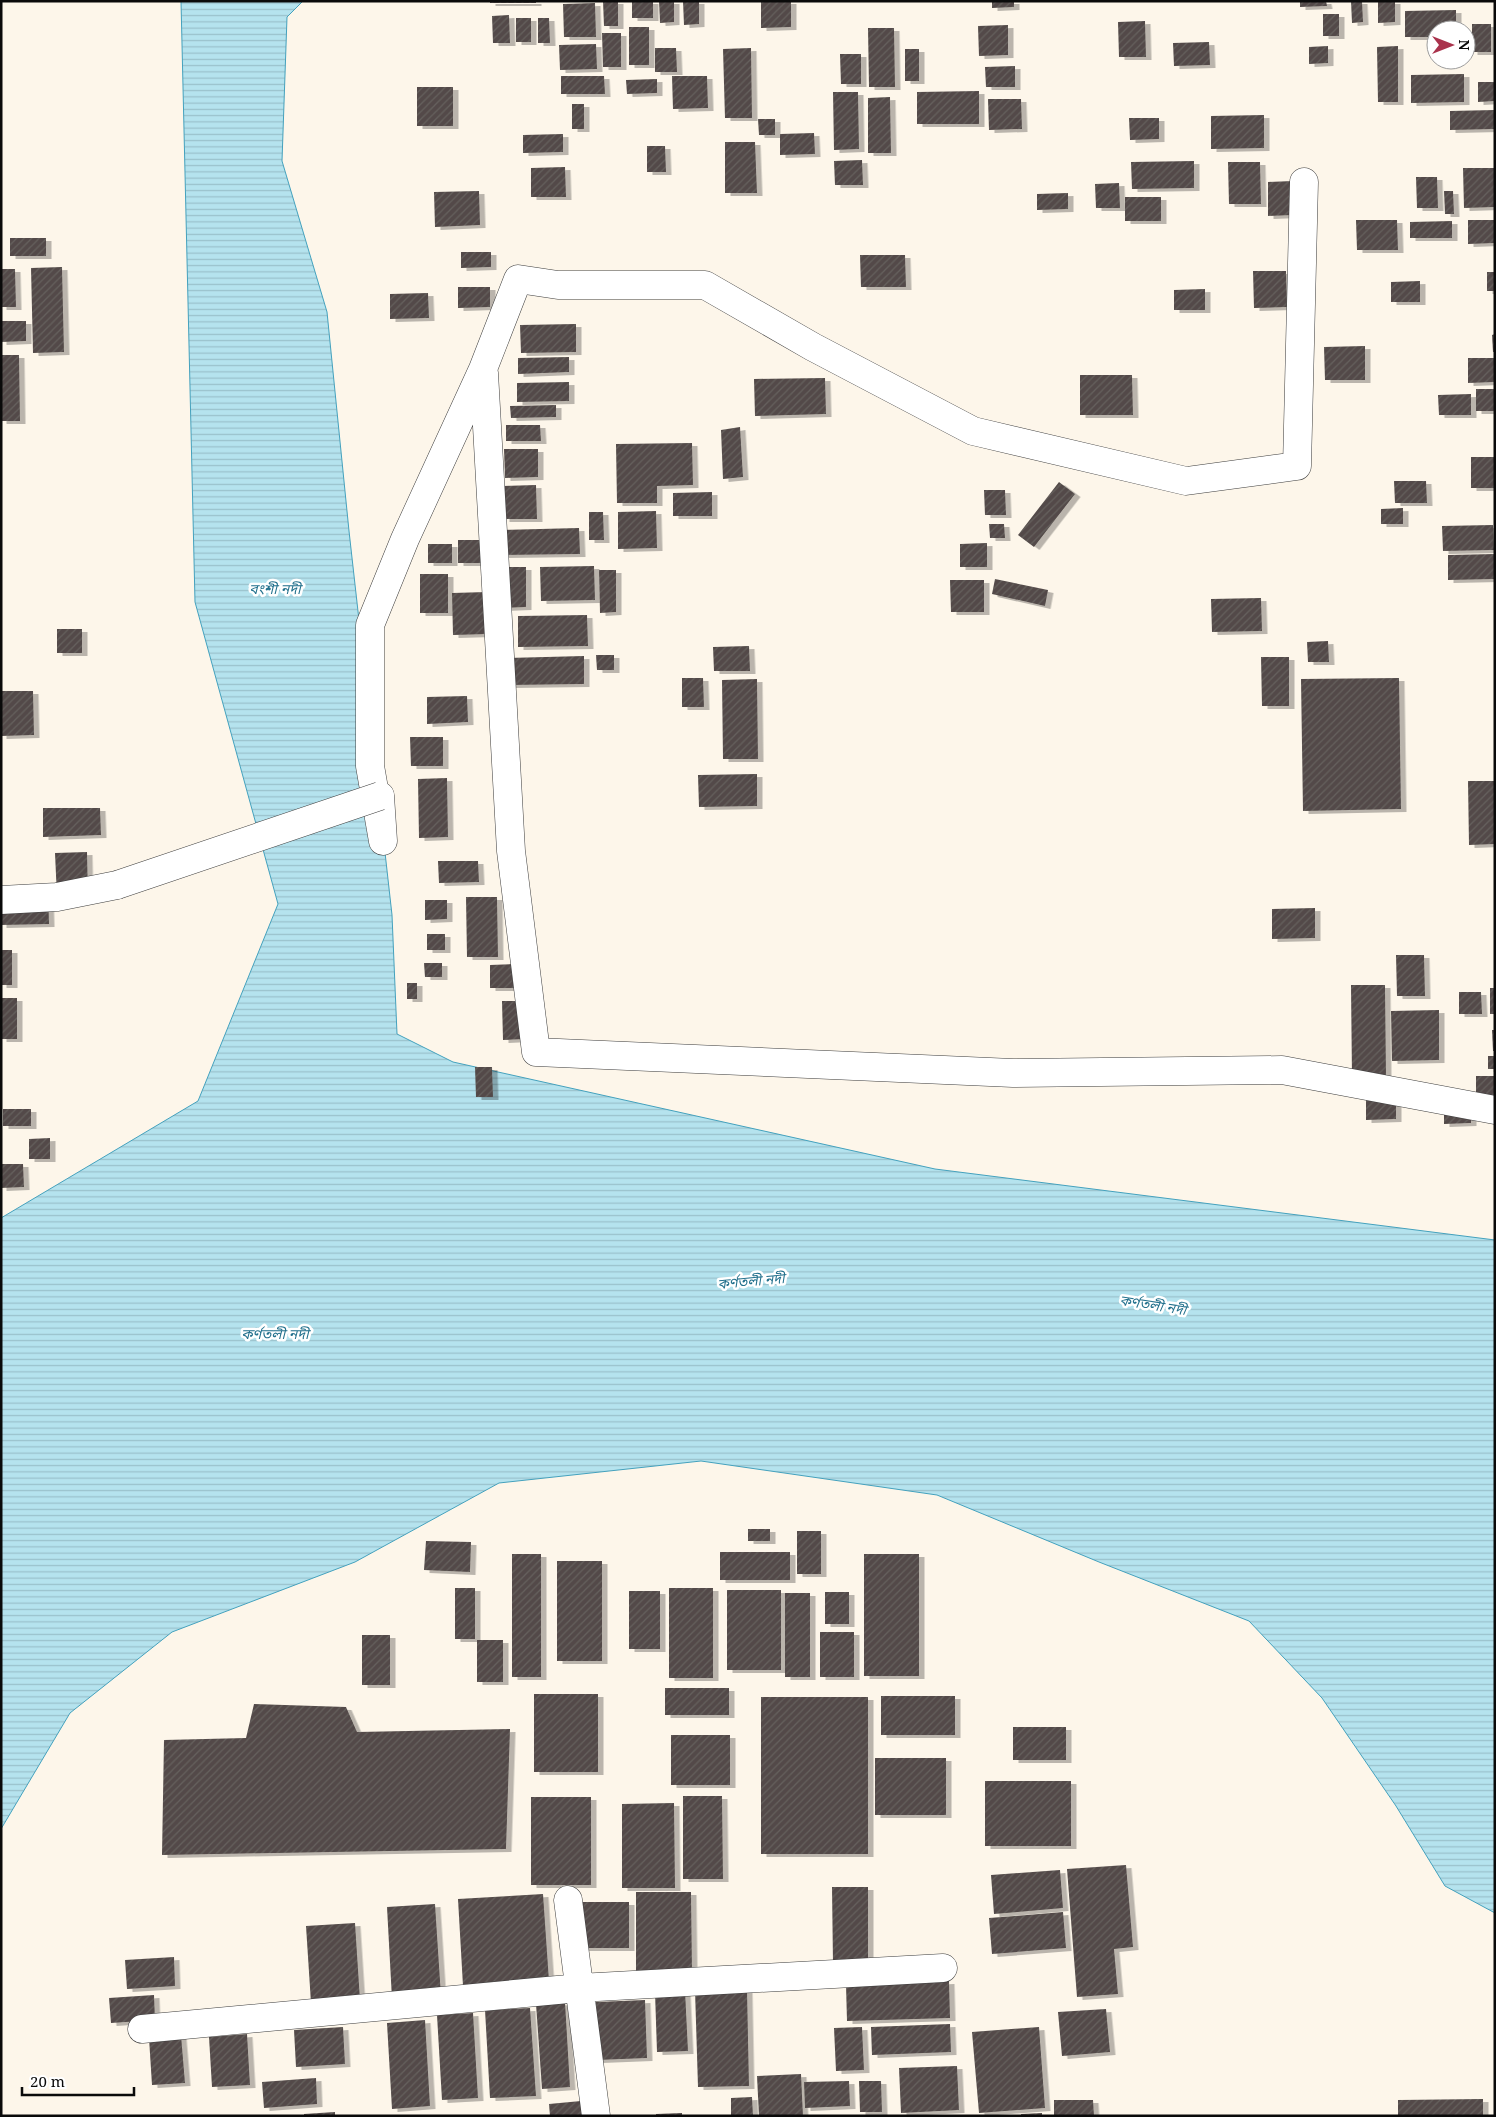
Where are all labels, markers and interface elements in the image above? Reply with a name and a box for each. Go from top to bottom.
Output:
north arrow [1426,20,1476,70]
text: N [1455,39,1474,51]
water label: বংশী নদী [249,579,304,598]
water label: কর্ণতলী নদী [717,1268,789,1293]
water label: কর্ণতলী নদী [1118,1290,1191,1320]
water label: কর্ণতলী নদী [241,1324,312,1343]
scale bar [22,2064,135,2096]
text: 20 m [30,2071,65,2091]

